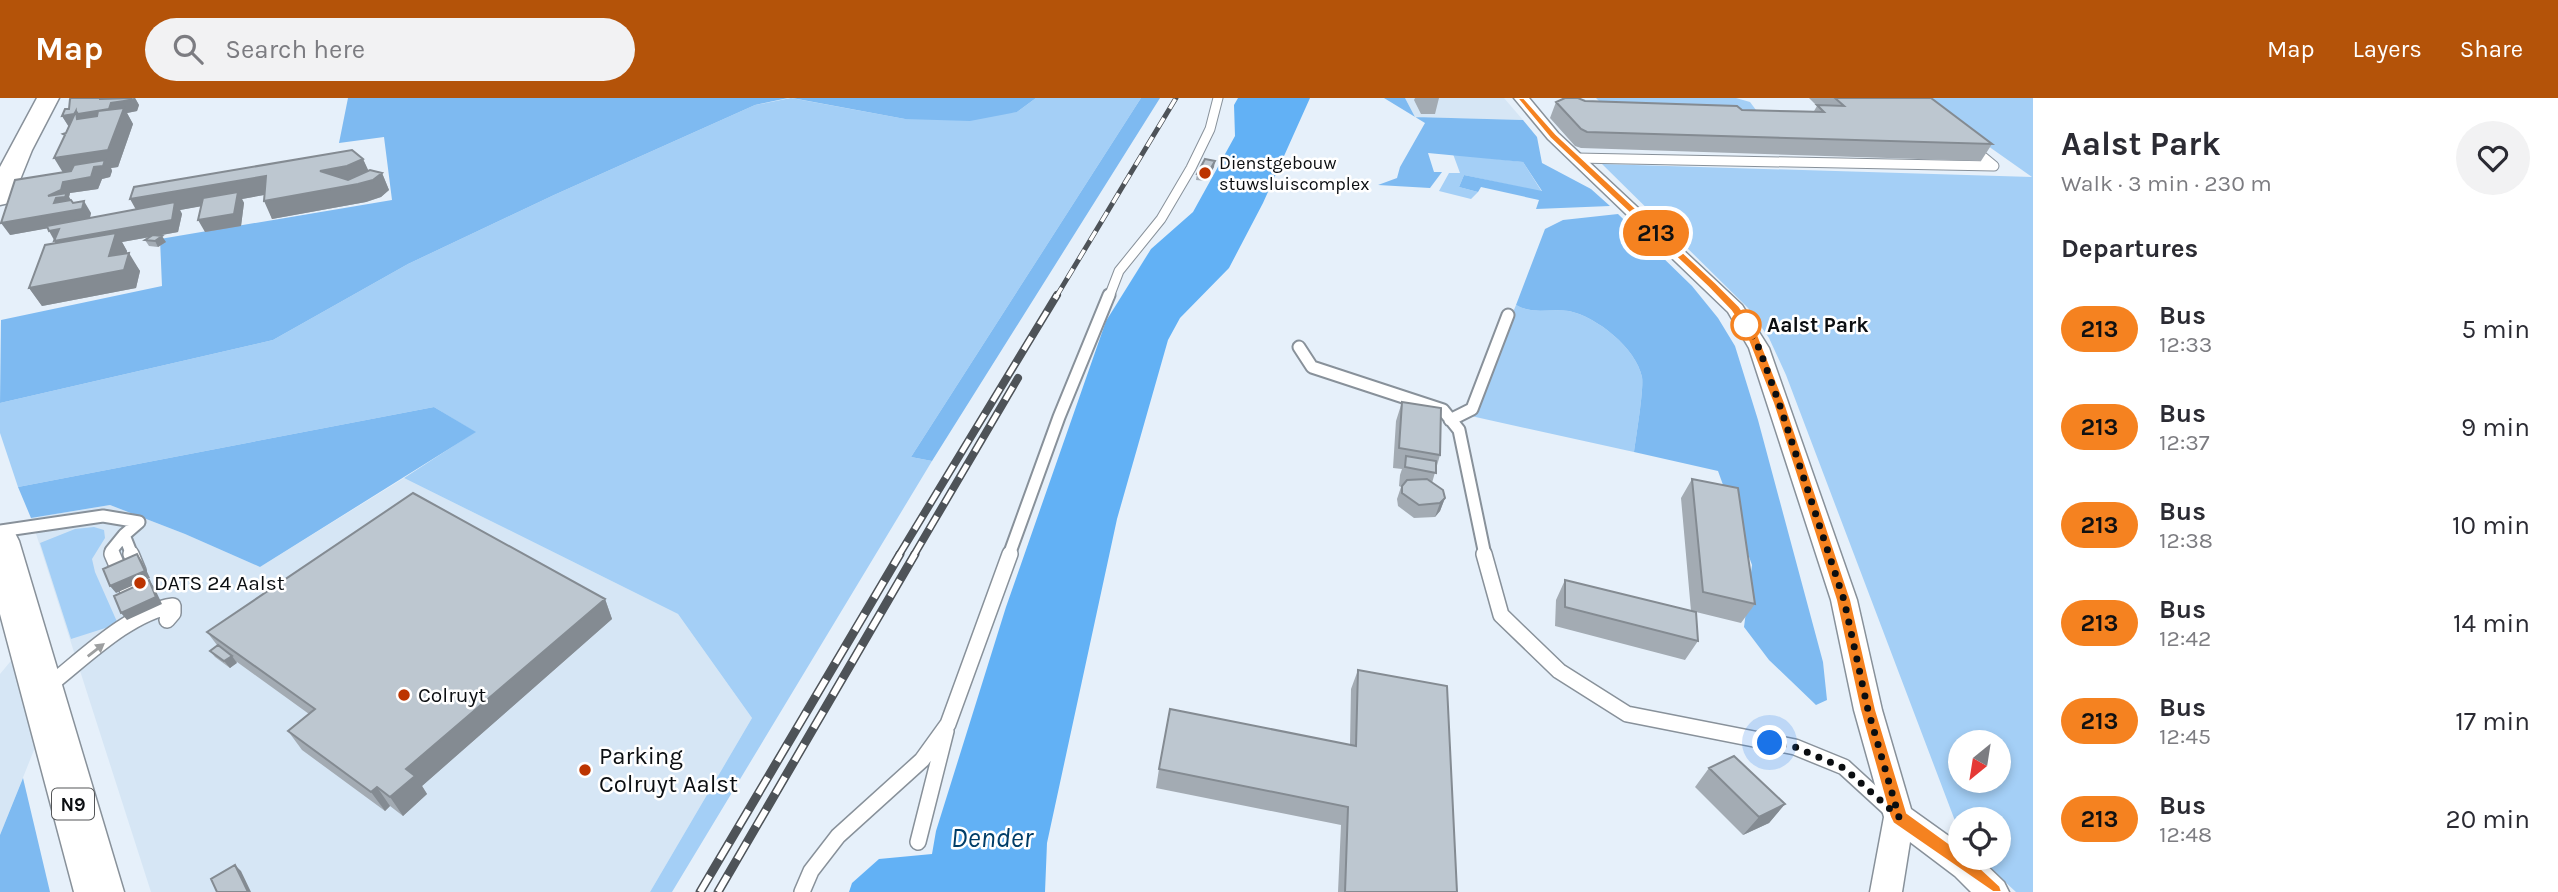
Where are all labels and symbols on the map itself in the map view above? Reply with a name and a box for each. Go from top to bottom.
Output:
place label: Dienstgebouw stuwsluiscomplex [1219,152,1369,195]
marker: Dienstgebouw stuwsluiscomplex [1197,165,1213,181]
line badge: 213 [1616,210,1696,256]
marker: Aalst Park [1731,310,1761,340]
place label: Aalst Park [1767,313,1869,337]
place label: DATS 24 Aalst [154,571,285,595]
marker: DATS 24 Aalst [132,575,148,591]
one-way arrow [86,642,104,657]
place label: Colruyt [418,683,486,707]
marker: Colruyt [396,687,412,703]
your location [1752,725,1787,760]
north arrow [1948,730,2011,793]
place label: Parking Colruyt Aalst [599,742,738,798]
marker: Parking Colruyt Aalst [577,762,593,778]
road number: N9 [52,789,94,820]
water label: Dender [951,821,1035,854]

